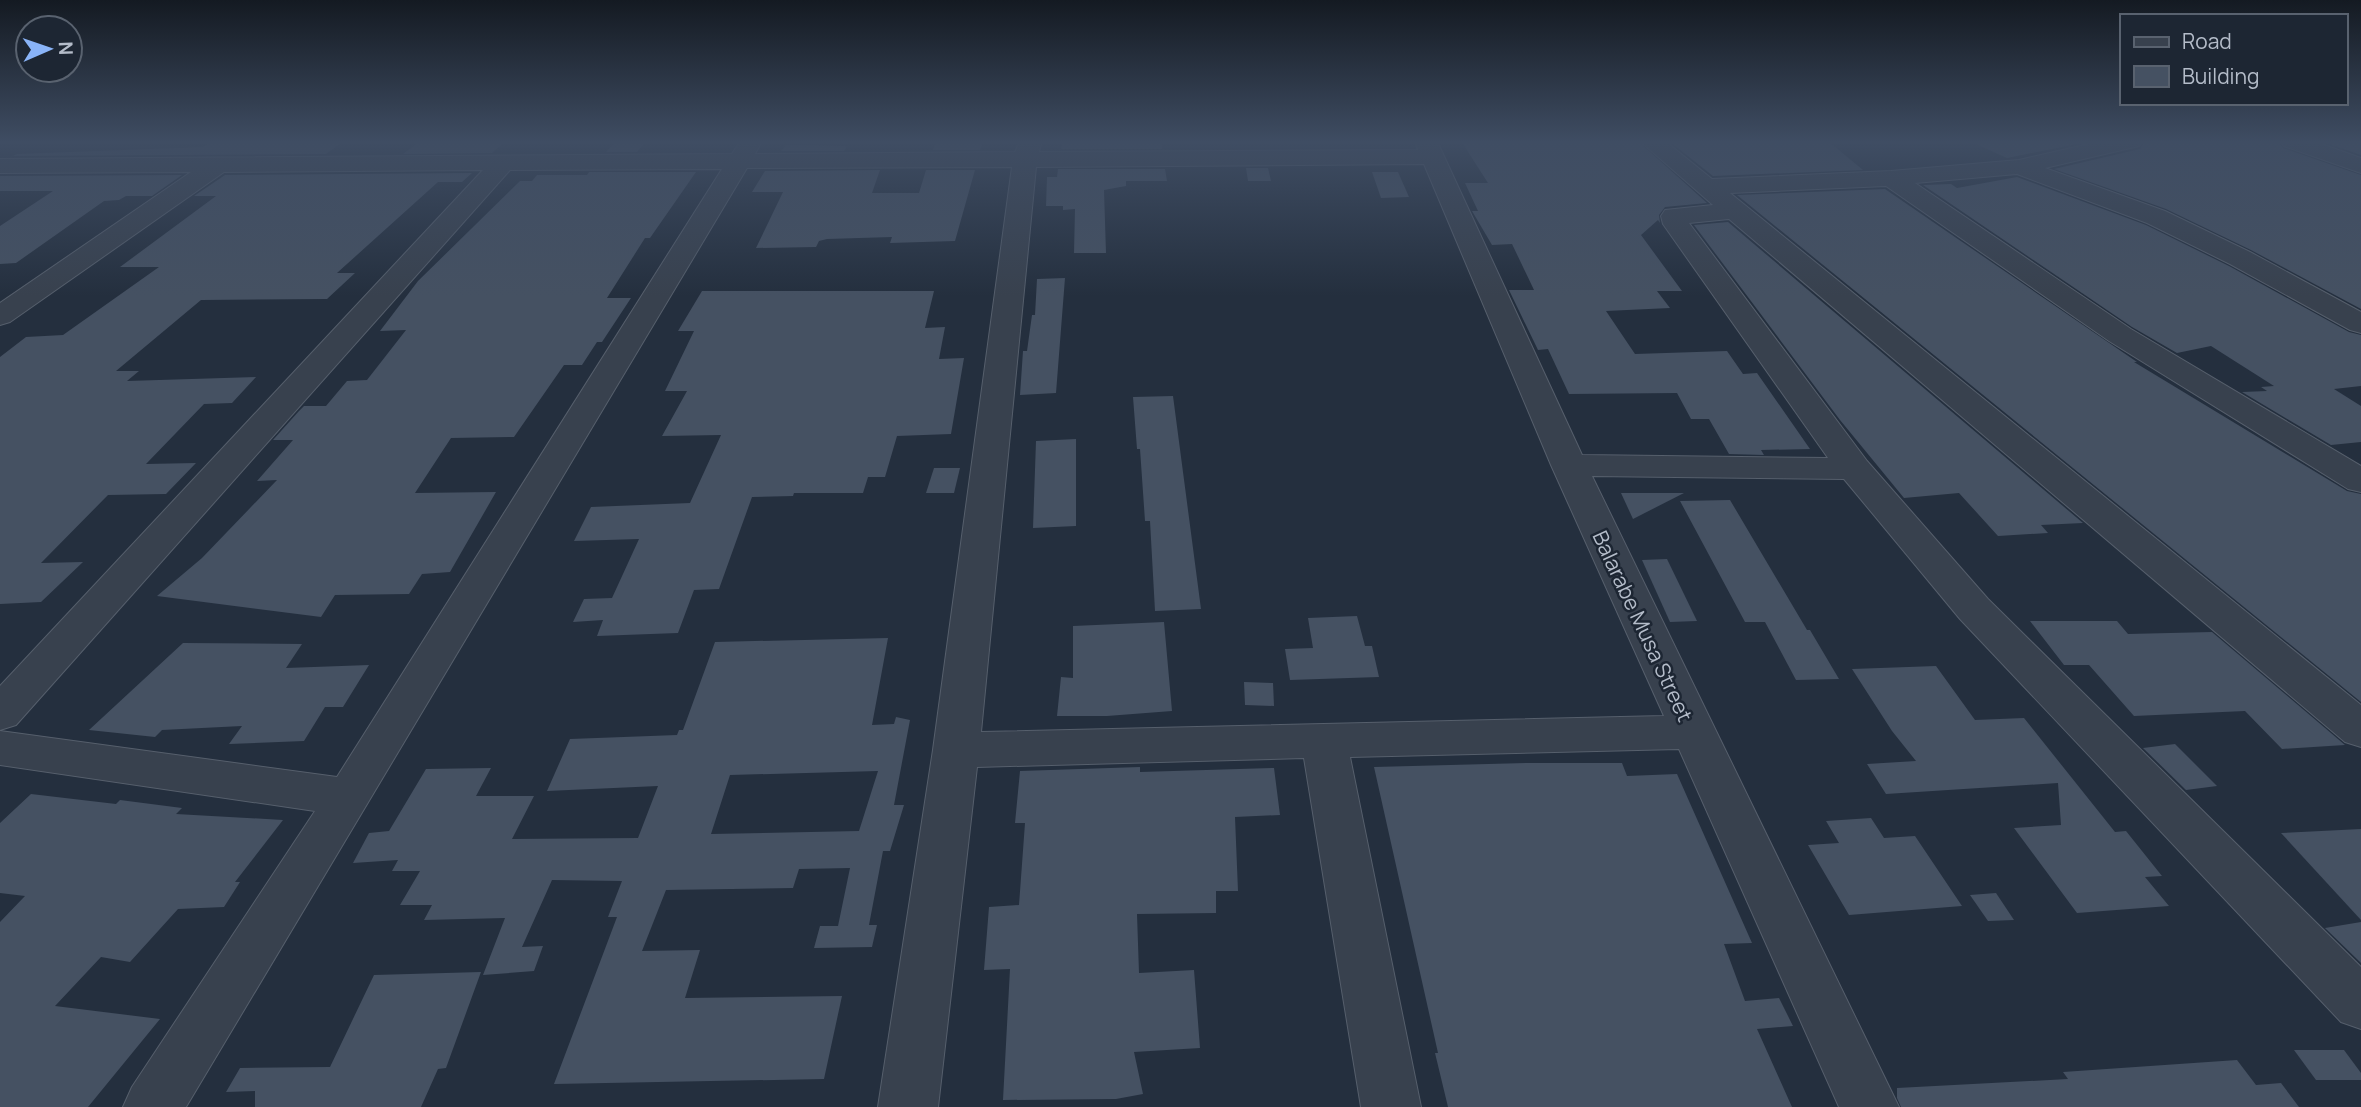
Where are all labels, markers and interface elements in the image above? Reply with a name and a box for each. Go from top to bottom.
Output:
north arrow [14,14,84,84]
legend [2120,14,2347,105]
text: Road [2182,27,2232,55]
text: N [53,41,79,56]
text: Building [2182,62,2259,90]
street label: Balarabe Musa Street [1586,526,1700,726]

